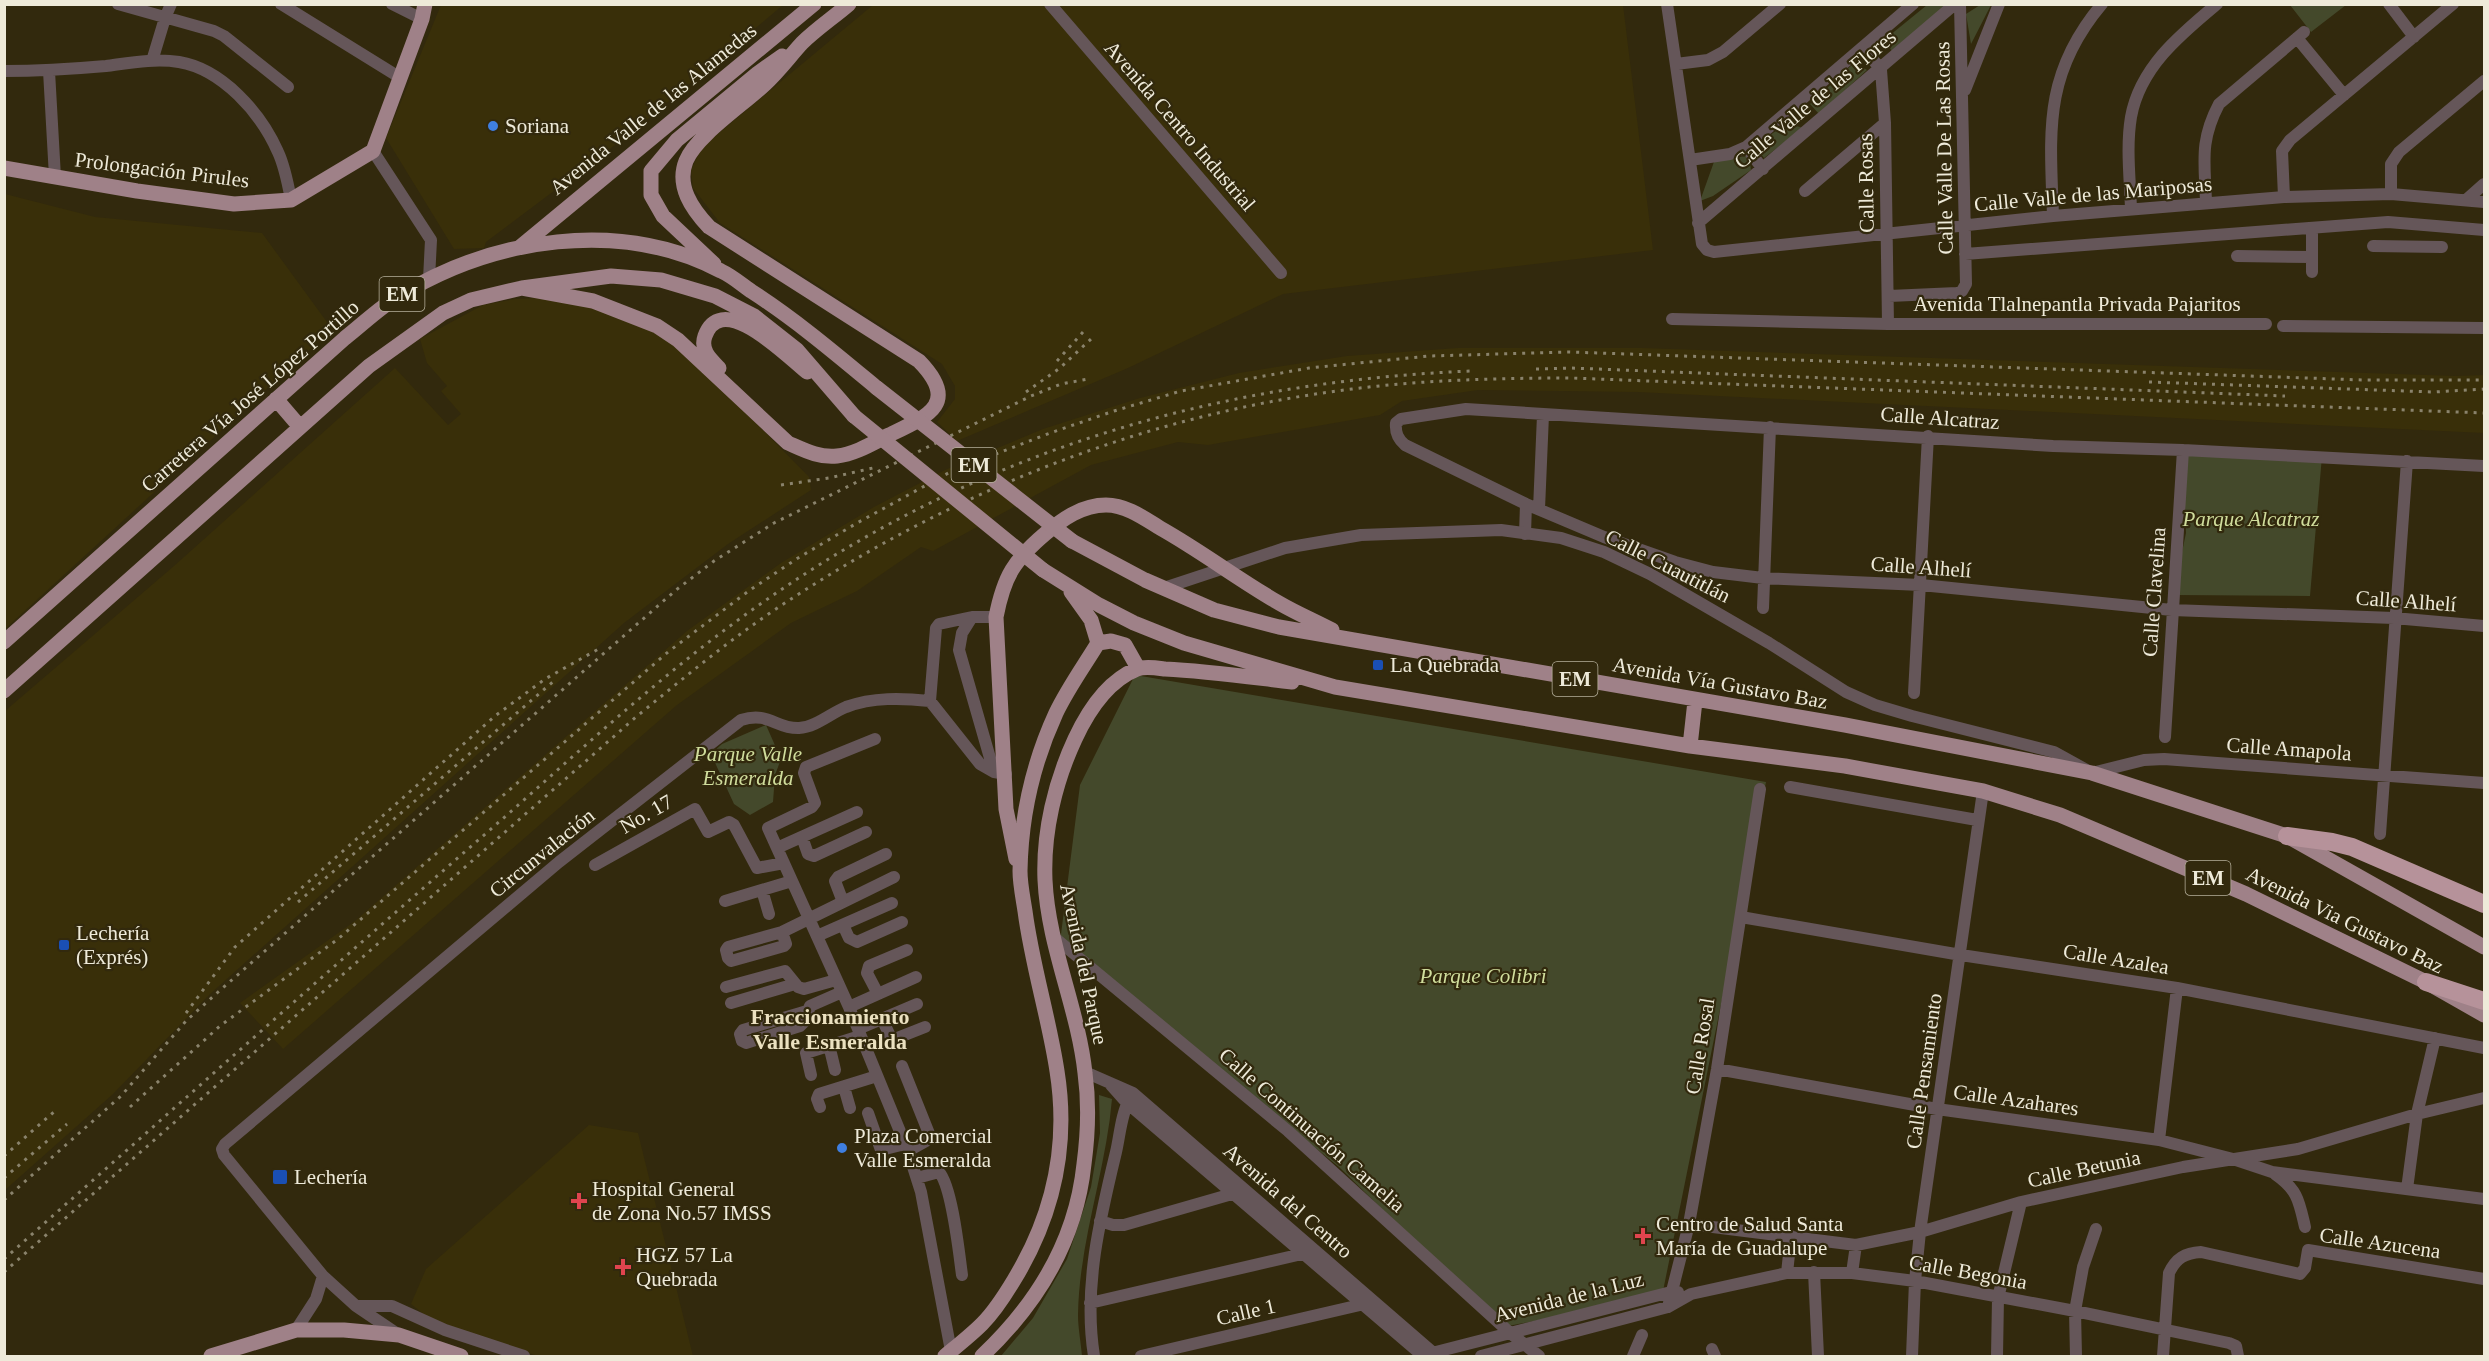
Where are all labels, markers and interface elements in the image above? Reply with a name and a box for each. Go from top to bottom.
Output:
street label: Avenida Valle de las Alamedas [545,18,761,200]
street label: Calle Valle de las Flores [1729,24,1901,174]
street label: Avenida Centro Industrial [1100,36,1261,216]
street label: Calle Valle De Las Rosas [1930,41,1958,255]
place label: Soriana [505,114,570,138]
marker: Soriana [486,119,500,133]
street label: Calle Rosas [1853,133,1879,233]
street label: Prolongación Pirules [73,147,251,193]
street label: Calle Valle de las Mariposas [1973,172,2213,216]
road number: EM [380,277,424,311]
street label: Avenida Tlalnepantla Privada Pajaritos [1913,292,2241,316]
street label: Carretera Vía José López Portillo [136,295,364,497]
street label: Calle Alcatraz [1880,402,2000,434]
road number: EM [952,448,996,482]
park label: Parque Alcatraz [2181,507,2320,531]
street label: Calle Cuautitlán [1601,524,1735,608]
street label: Calle Clavelina [2137,526,2171,658]
street label: Calle Alhelí [1870,552,1972,583]
street label: Calle Alhelí [2355,586,2457,617]
street label: Avenida Vía Gustavo Baz [1611,652,1829,714]
place label: La Quebrada [1390,653,1500,677]
marker: La Quebrada [1371,658,1385,672]
road number: EM [1552,662,1598,696]
street label: Calle Amapola [2226,733,2353,765]
park label: Parque Valle Esmeralda [693,742,802,790]
street label: No. 17 [615,789,677,839]
street label: Circunvalación [485,803,600,903]
road number: EM [2186,861,2230,895]
street label: Avenida Via Gustavo Baz [2242,862,2448,978]
street label: Avenida del Parque [1055,881,1113,1047]
place label: Lechería (Exprés) [76,921,150,969]
marker: Lechería (Exprés) [57,938,71,952]
street label: Calle Azalea [2061,939,2171,979]
park label: Parque Colibri [1419,964,1547,988]
street label: Calle Pensamiento [1901,992,1947,1150]
street label: Calle Rosal [1681,996,1719,1096]
district label: Fraccionamiento Valle Esmeralda [751,1004,909,1054]
street label: Calle Continuación Camelia [1214,1043,1410,1218]
street label: Calle Azahares [1952,1079,2080,1121]
place label: Plaza Comercial Valle Esmeralda [854,1124,992,1172]
street label: Avenida del Centro [1219,1139,1357,1263]
marker: Plaza Comercial Valle Esmeralda [835,1141,849,1155]
street label: Calle Betunia [2025,1145,2143,1193]
place label: Lechería [294,1165,368,1189]
marker: Lechería [271,1168,289,1186]
place label: Hospital General de Zona No.57 IMSS [592,1177,772,1225]
marker: Hospital General de Zona No.57 IMSS [570,1192,588,1210]
place label: Centro de Salud Santa María de Guadalupe [1656,1212,1844,1260]
street label: Calle Azucena [2318,1223,2443,1263]
marker: Centro de Salud Santa María de Guadalupe [1634,1227,1652,1245]
place label: HGZ 57 La Quebrada [636,1243,733,1291]
street label: Calle Begonia [1907,1250,2030,1294]
marker: HGZ 57 La Quebrada [614,1258,632,1276]
street label: Avenida de la Luz [1492,1267,1646,1327]
street label: Calle 1 [1214,1294,1278,1330]

